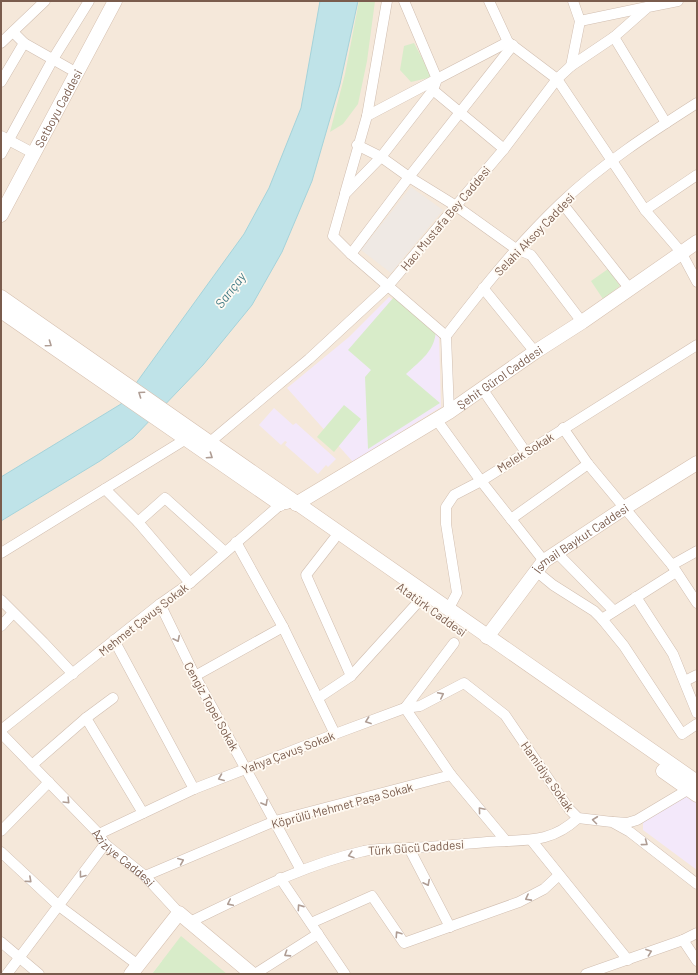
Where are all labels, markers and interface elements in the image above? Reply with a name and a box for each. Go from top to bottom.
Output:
street label: Setboyu Caddesi [31,67,84,150]
street label: Hacı Mustafa Bey Caddesi [397,163,493,273]
street label: Selahi Aksoy Caddesi [491,190,577,278]
water label: Sarıçay [211,268,250,311]
one-way arrow [45,339,52,346]
street label: Şehit Gürol Caddesi [454,342,545,412]
one-way arrow [138,391,145,399]
street label: Melek Sokak [494,429,556,475]
one-way arrow [206,451,213,459]
street label: İsmail Baykut Caddesi [530,500,631,576]
street label: Atatürk Caddesi [394,579,470,639]
street label: Mehmet Çavuş Sokak [96,580,190,658]
one-way arrow [172,635,180,642]
street label: Cengiz Topel Sokak [182,659,242,753]
one-way arrow [437,692,444,700]
one-way arrow [365,717,372,725]
street label: Yahya Çavuş Sokak [240,728,336,776]
street label: Hamidiye Sokak [519,738,577,814]
one-way arrow [217,774,224,782]
street label: Köprülü Mehmet Paşa Sokak [270,779,414,831]
one-way arrow [62,796,70,804]
one-way arrow [261,799,268,806]
one-way arrow [479,808,486,815]
one-way arrow [592,816,598,825]
street label: Aziziye Caddesi [90,825,158,889]
street label: Türk Gücü Caddesi [368,837,464,857]
one-way arrow [640,838,647,845]
one-way arrow [347,850,354,859]
one-way arrow [176,858,184,866]
one-way arrow [79,871,87,878]
one-way arrow [24,875,32,882]
one-way arrow [422,878,430,886]
one-way arrow [525,893,532,900]
one-way arrow [227,898,234,906]
one-way arrow [298,904,305,911]
one-way arrow [395,931,402,938]
one-way arrow [284,949,291,957]
one-way arrow [645,949,652,957]

